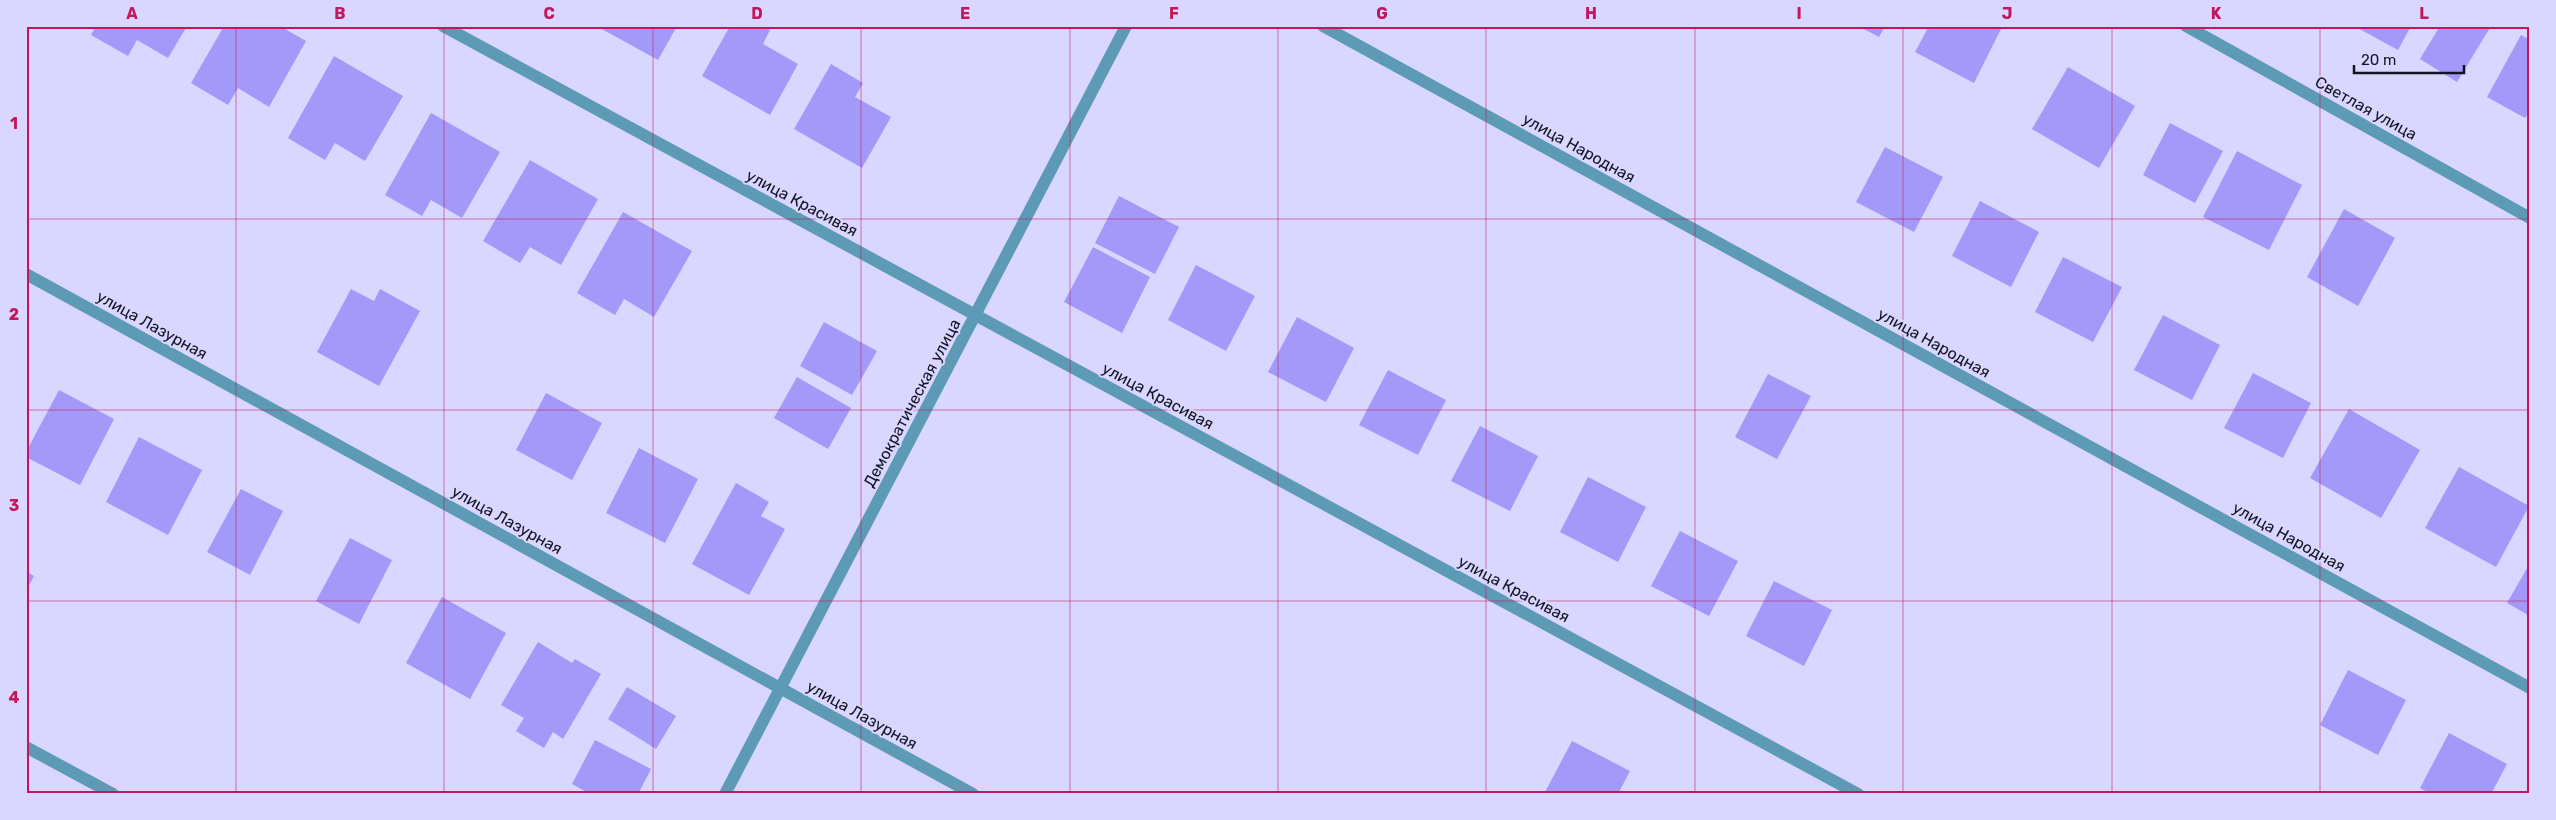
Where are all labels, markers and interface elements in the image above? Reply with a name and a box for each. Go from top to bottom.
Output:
text: A [126,4,138,23]
text: B [334,4,346,23]
text: C [543,4,555,23]
text: D [751,4,763,23]
text: E [960,4,970,23]
text: F [1169,4,1179,23]
text: G [1376,4,1388,23]
text: H [1585,4,1597,23]
text: I [1796,4,1802,23]
text: J [2002,4,2012,23]
text: K [2211,4,2222,23]
text: L [2419,4,2429,23]
scale bar [2354,42,2464,74]
text: 20 m [2361,51,2396,69]
street label: Светлая улица [2312,72,2420,144]
street label: улица Народная [1519,109,1639,187]
text: 1 [10,114,18,133]
street label: улица Красивая [743,166,861,240]
street label: улица Лазурная [93,287,211,363]
street label: улица Народная [1874,304,1994,382]
text: 2 [9,305,19,324]
street label: Демократическая улица [859,316,965,490]
street label: улица Красивая [1099,359,1217,433]
street label: улица Лазурная [448,482,566,558]
text: 3 [9,496,19,515]
street label: улица Народная [2229,498,2349,576]
street label: улица Красивая [1455,552,1573,626]
street label: улица Лазурная [803,677,921,753]
text: 4 [9,688,20,707]

